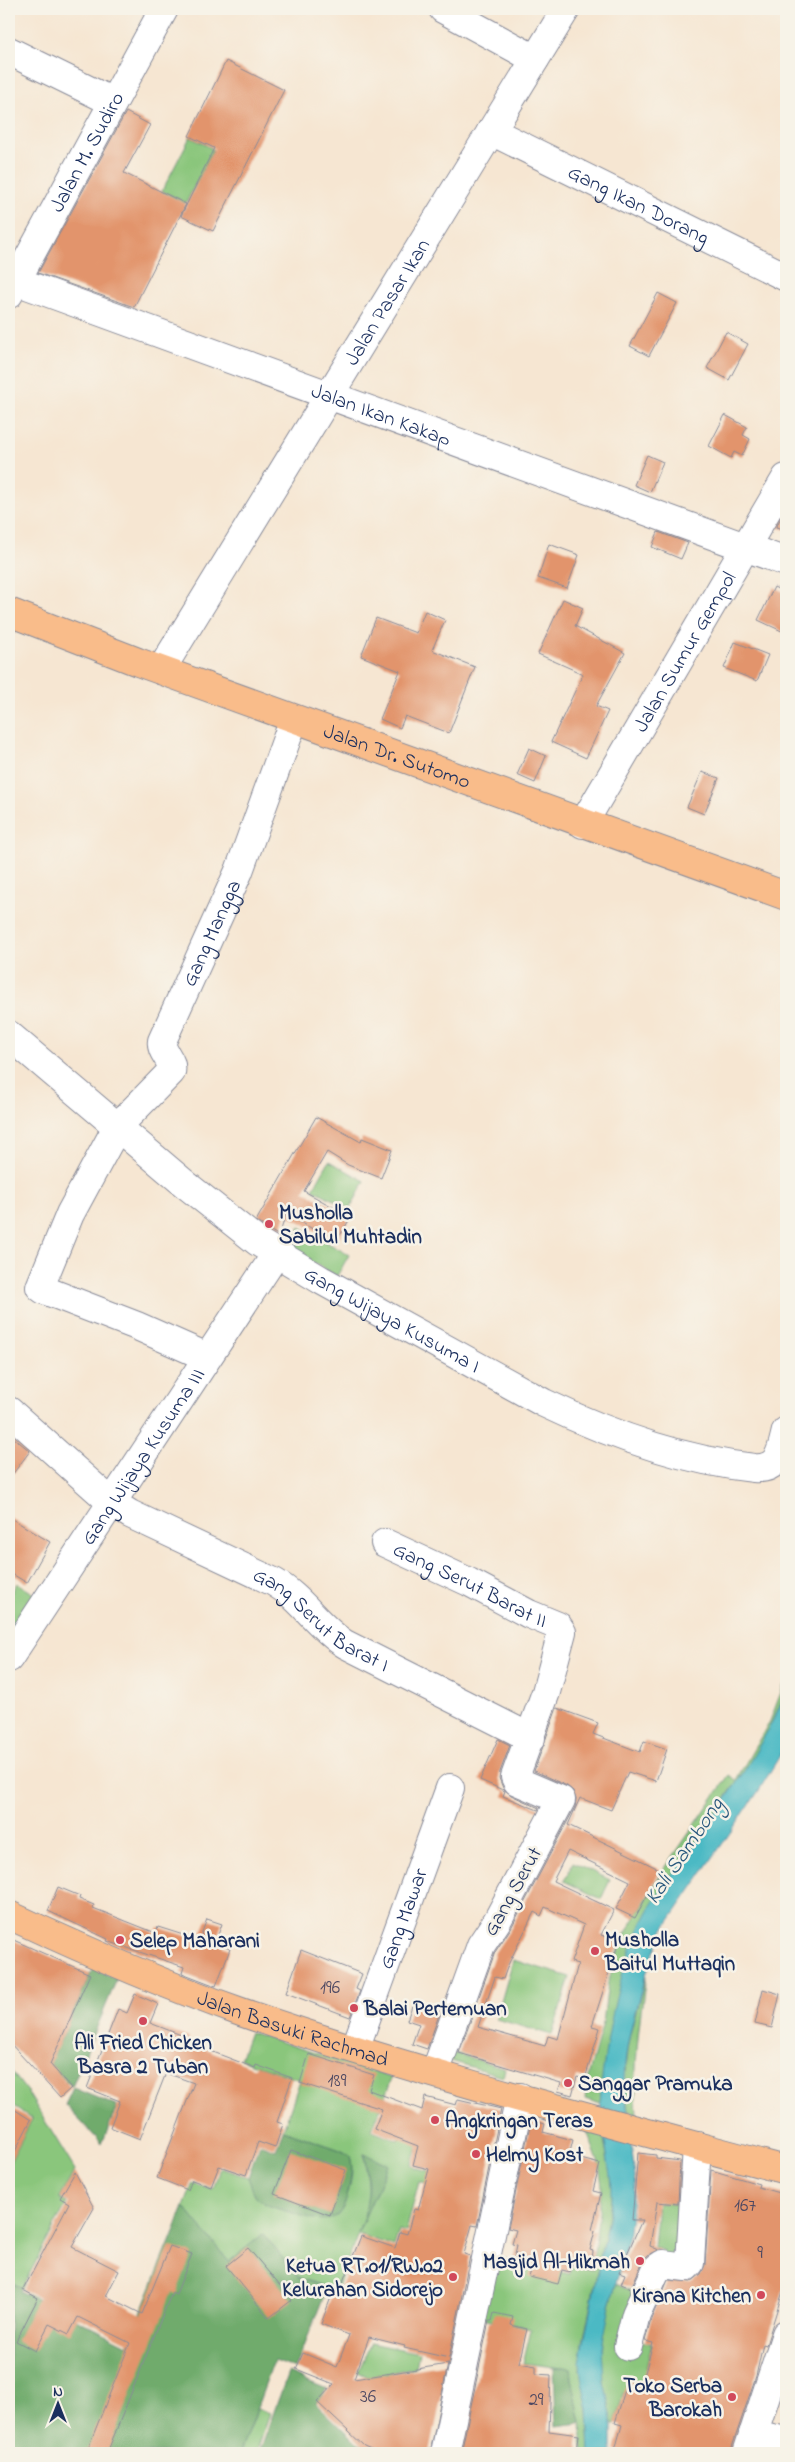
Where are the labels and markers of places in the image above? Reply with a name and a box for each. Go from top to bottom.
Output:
place label: Musholla Sabilul Muhtadin [279,1199,422,1253]
marker: Musholla Sabilul Muhtadin [263,1218,275,1230]
place label: Musholla Baitul Muttaqin [604,1926,735,1980]
place label: Selep Maharani [130,1927,260,1957]
marker: Selep Maharani [114,1934,126,1946]
marker: Musholla Baitul Muttaqin [589,1945,601,1957]
place label: Balai Pertemuan [363,1995,507,2025]
marker: Balai Pertemuan [348,2002,360,2014]
marker: Ali Fried Chicken Basra 2 Tuban [137,2015,149,2027]
place label: Ali Fried Chicken Basra 2 Tuban [74,2029,212,2083]
place label: Sanggar Pramuka [578,2070,733,2102]
marker: Sanggar Pramuka [562,2077,574,2089]
place label: Angkringan Teras [445,2107,593,2139]
marker: Angkringan Teras [429,2114,441,2126]
place label: Helmy Kost [486,2141,584,2173]
marker: Helmy Kost [470,2148,482,2160]
place label: Masjid Al-Hikmah [483,2248,630,2278]
place label: Ketua RT.01/RW.02 Kelurahan Sidorejo [282,2252,444,2306]
marker: Masjid Al-Hikmah [634,2255,646,2267]
marker: Ketua RT.01/RW.02 Kelurahan Sidorejo [447,2271,459,2283]
place label: Kirana Kitchen [632,2282,751,2312]
marker: Kirana Kitchen [755,2289,767,2301]
place label: Toko Serba Barokah [623,2372,722,2426]
marker: Toko Serba Barokah [726,2391,738,2403]

